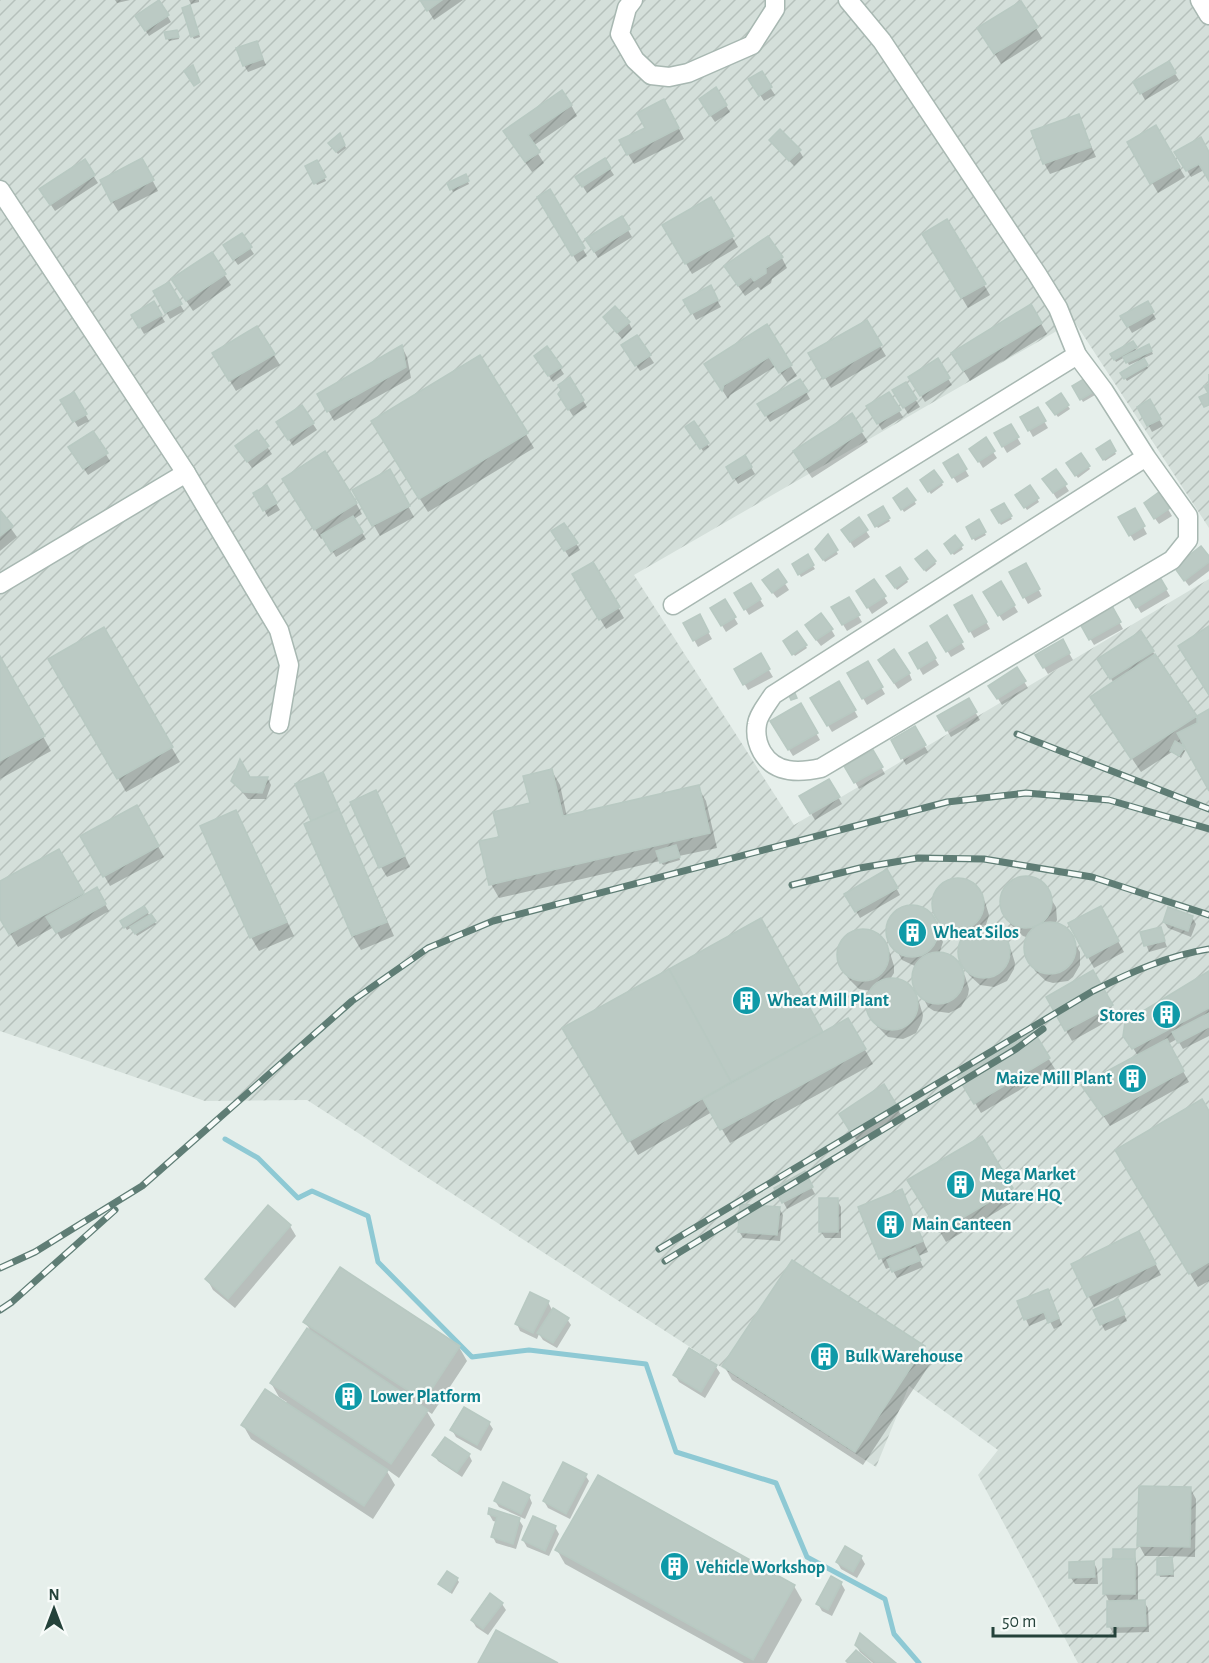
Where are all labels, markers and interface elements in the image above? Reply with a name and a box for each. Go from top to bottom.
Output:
building icon: Wheat Silos [896,916,928,948]
place label: Wheat Silos [933,924,1019,942]
building icon: Wheat Mill Plant [730,984,762,1016]
place label: Wheat Mill Plant [767,992,889,1010]
building icon: Stores [1150,999,1182,1031]
place label: Stores [1100,1007,1145,1025]
building icon: Maize Mill Plant [1117,1062,1149,1094]
place label: Maize Mill Plant [996,1070,1112,1088]
place label: Mega Market Mutare HQ [981,1166,1076,1205]
building icon: Mega Market Mutare HQ [944,1168,976,1200]
building icon: Main Canteen [875,1208,907,1240]
place label: Main Canteen [912,1216,1012,1234]
building icon: Bulk Warehouse [808,1340,840,1372]
place label: Bulk Warehouse [845,1348,963,1366]
building icon: Lower Platform [333,1380,365,1412]
place label: Lower Platform [370,1388,481,1406]
building icon: Vehicle Workshop [659,1551,691,1583]
place label: Vehicle Workshop [696,1559,825,1577]
north arrow [24,1579,84,1639]
text: N [48,1587,60,1603]
scale bar [993,1600,1114,1638]
text: 50 m [1002,1613,1036,1631]

